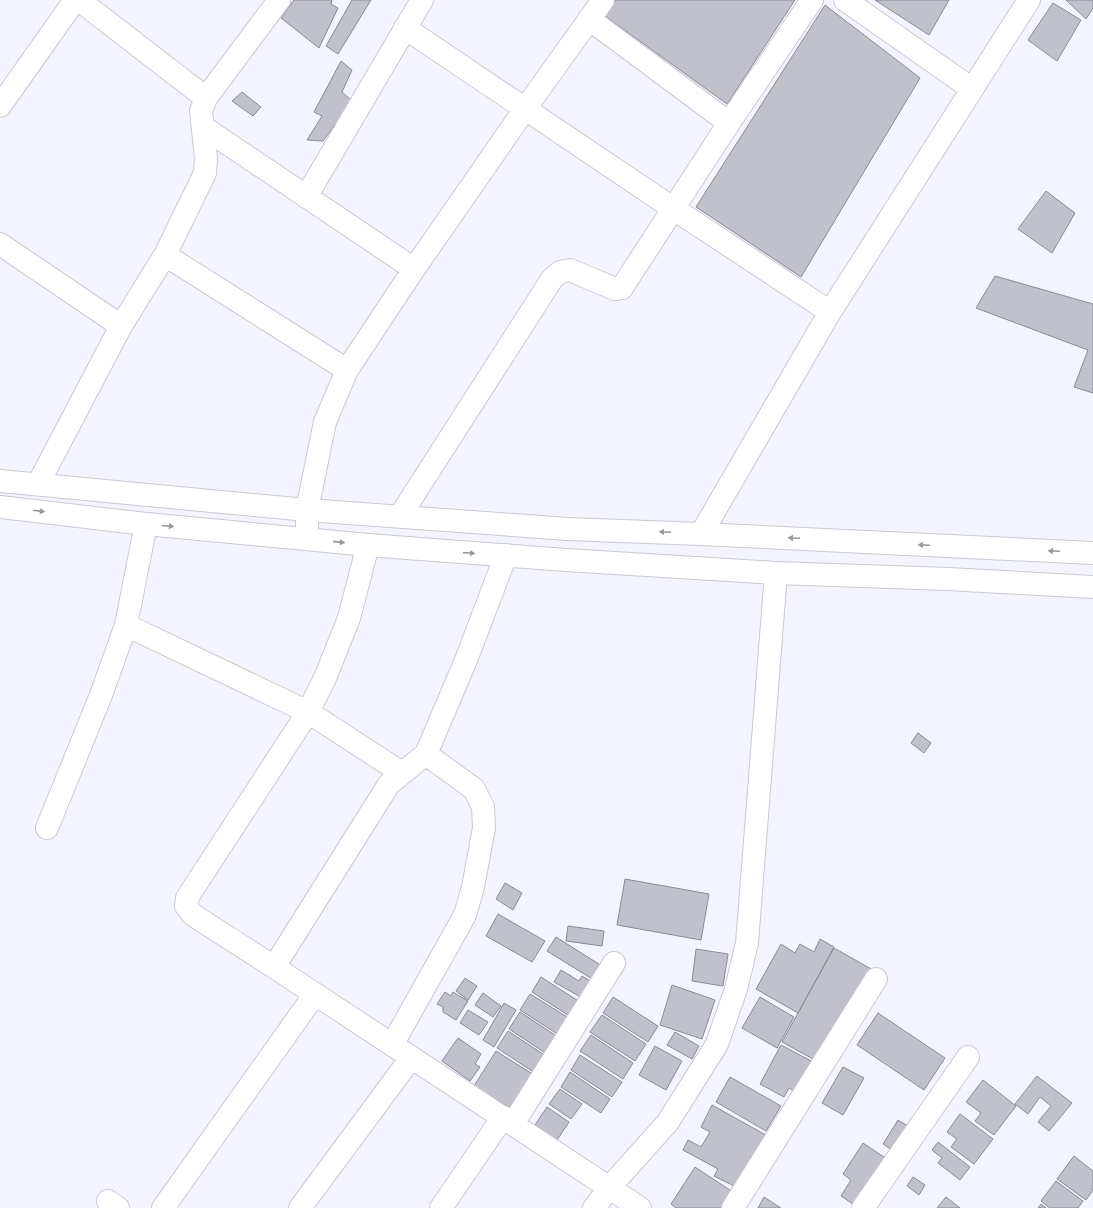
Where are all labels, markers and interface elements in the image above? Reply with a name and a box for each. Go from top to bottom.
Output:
one-way arrow [33,508,45,515]
one-way arrow [162,522,174,529]
one-way arrow [659,529,671,536]
one-way arrow [788,535,800,542]
one-way arrow [333,539,345,545]
one-way arrow [917,542,930,548]
one-way arrow [1048,548,1060,555]
one-way arrow [463,549,475,556]

